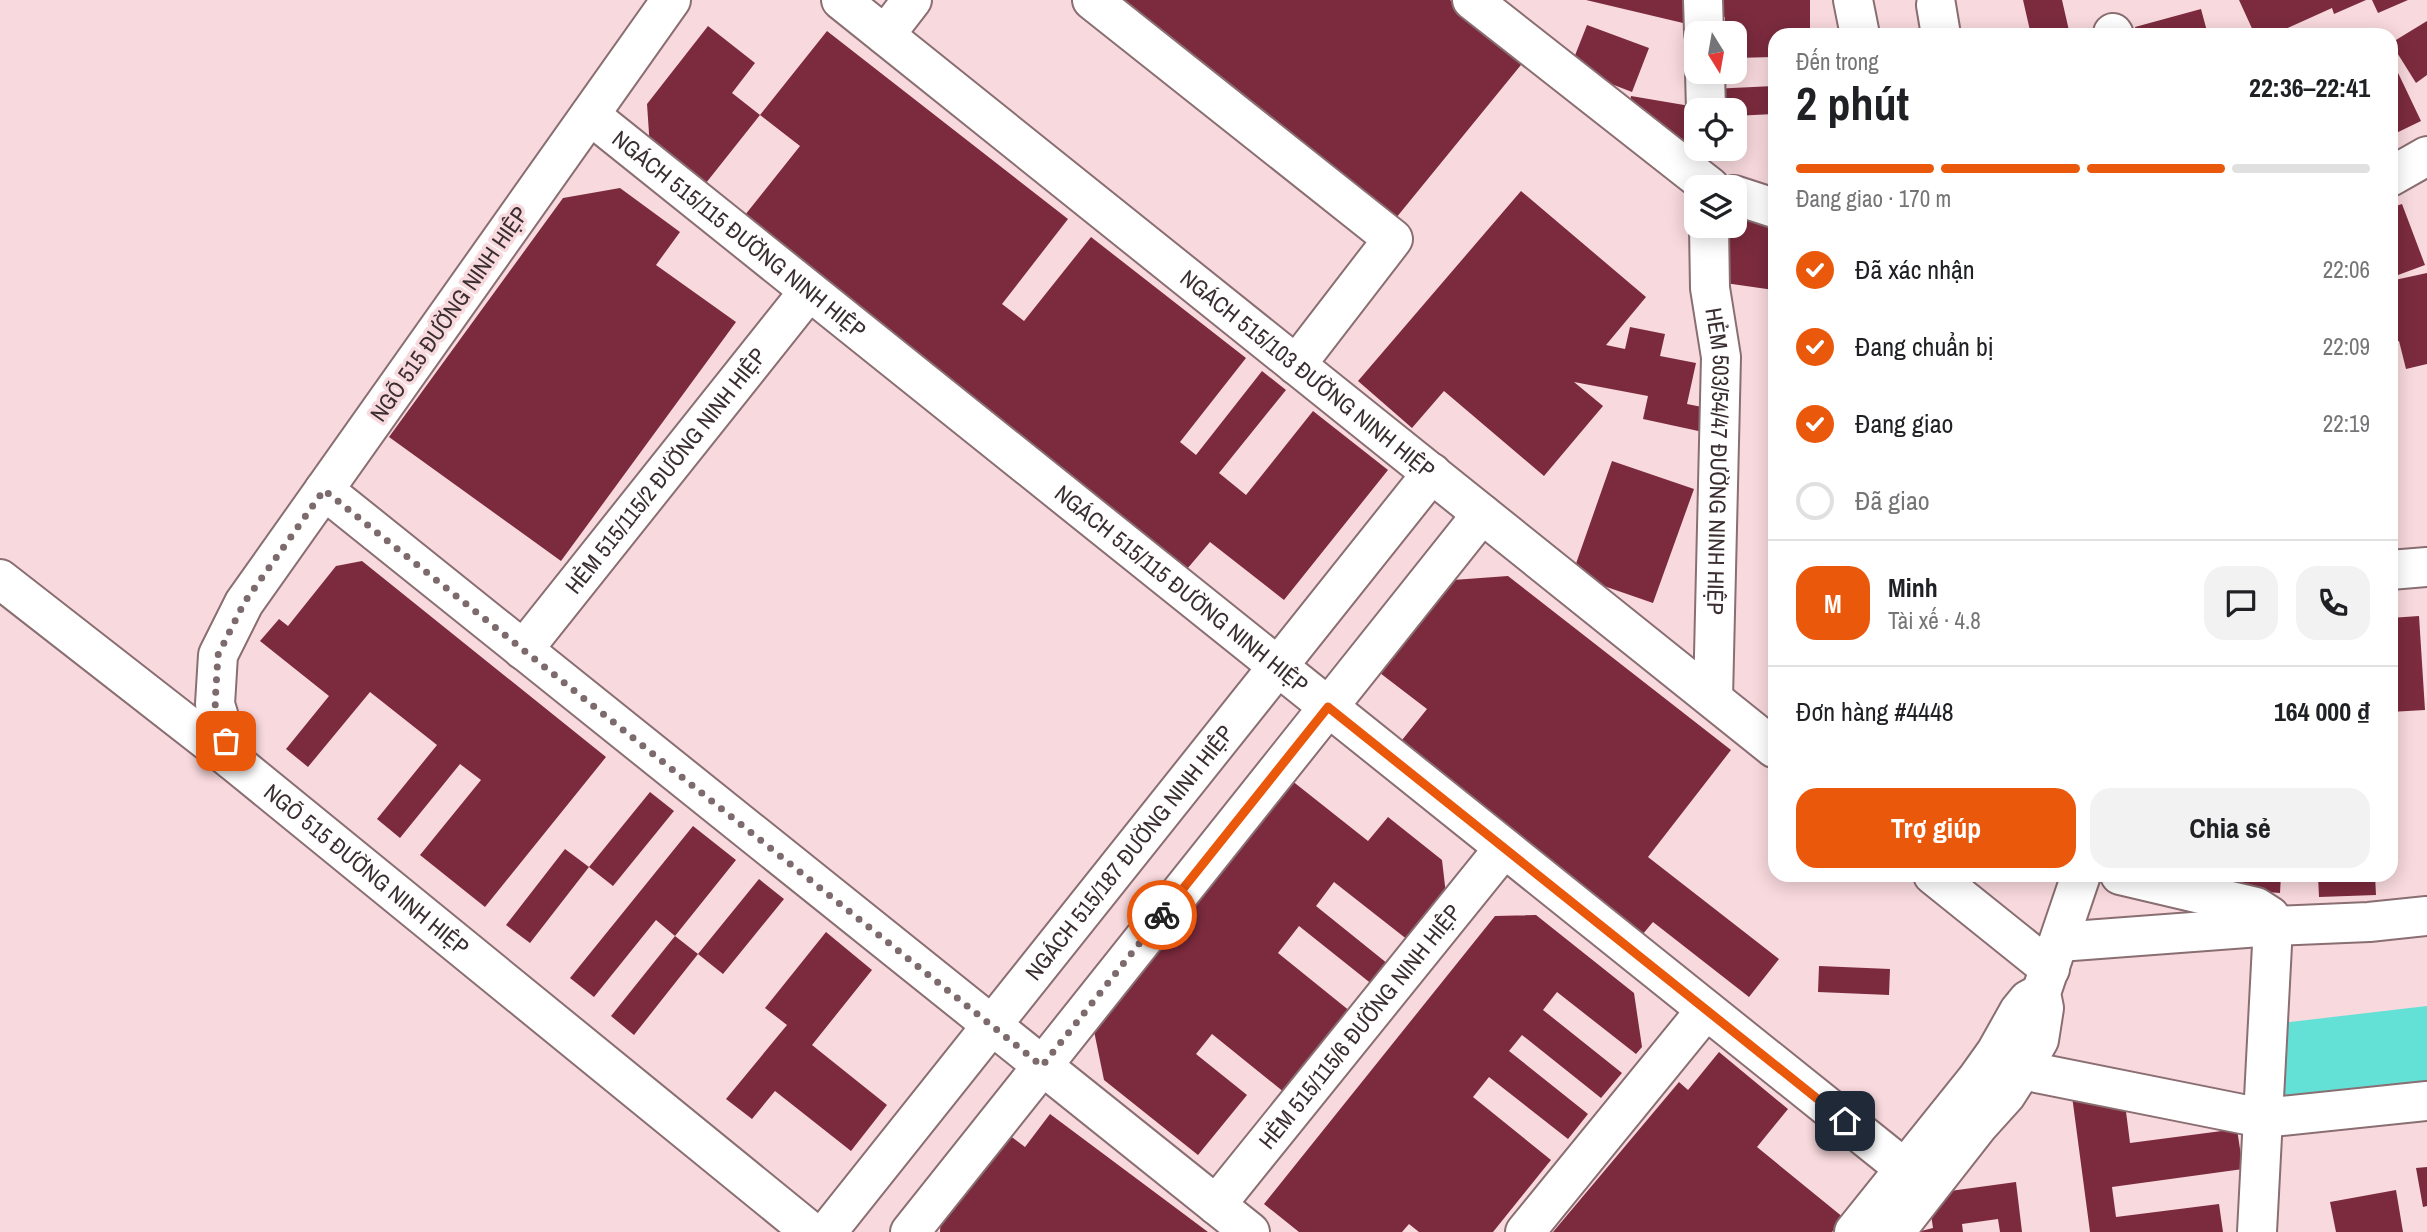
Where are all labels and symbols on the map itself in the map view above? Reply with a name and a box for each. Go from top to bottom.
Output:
north arrow [1684,21,1746,84]
street label: NGÁCH 515/115 ĐƯỜNG NINH HIỆP [606,123,873,345]
street label: NGÕ 515 ĐƯỜNG NINH HIỆP [363,200,535,427]
street label: NGÁCH 515/103 ĐƯỜNG NINH HIỆP [1174,262,1442,485]
street label: HẺM 503/54/47 ĐƯỜNG NINH HIỆP [1698,306,1737,615]
street label: HẺM 515/115/2 ĐƯỜNG NINH HIỆP [558,341,773,600]
street label: NGÁCH 515/115 ĐƯỜNG NINH HIỆP [1049,478,1315,700]
pin [196,711,256,771]
street label: NGÁCH 515/187 ĐƯỜNG NINH HIỆP [1018,718,1240,986]
street label: NGÕ 515 ĐƯỜNG NINH HIỆP [258,776,476,962]
courier [1127,880,1197,950]
street label: HẺM 515/115/6 ĐƯỜNG NINH HIỆP [1251,898,1468,1155]
pin [1815,1091,1875,1151]

